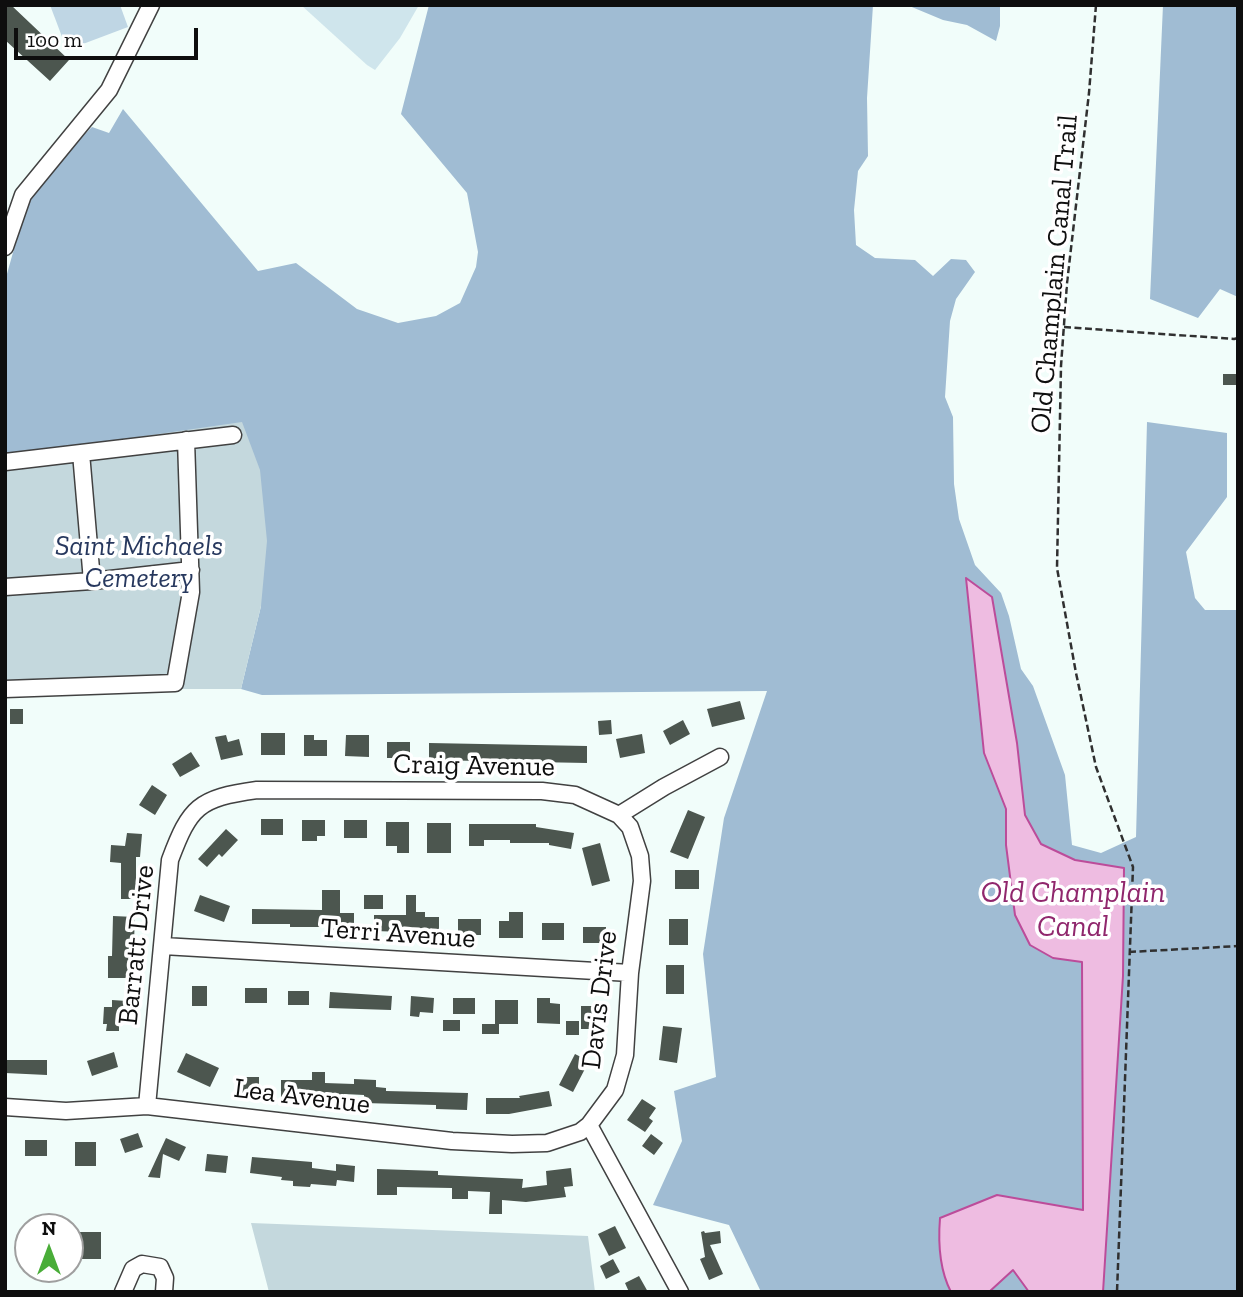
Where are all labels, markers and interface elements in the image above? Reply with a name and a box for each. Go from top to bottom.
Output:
scale bar [18,14,201,58]
text: 100 m [27,27,82,52]
street label: Old Champlain Canal Trail [1024,113,1086,435]
park label: Saint Michaels Cemetery [55,530,223,596]
street label: Craig Avenue [393,748,555,784]
street label: Barratt Drive [112,863,162,1027]
water label: Old Champlain Canal [981,875,1165,945]
street label: Terri Avenue [319,912,477,956]
street label: Davis Drive [575,929,625,1071]
street label: Lea Avenue [232,1072,372,1122]
north arrow [14,1213,84,1283]
text: N [42,1217,56,1240]

